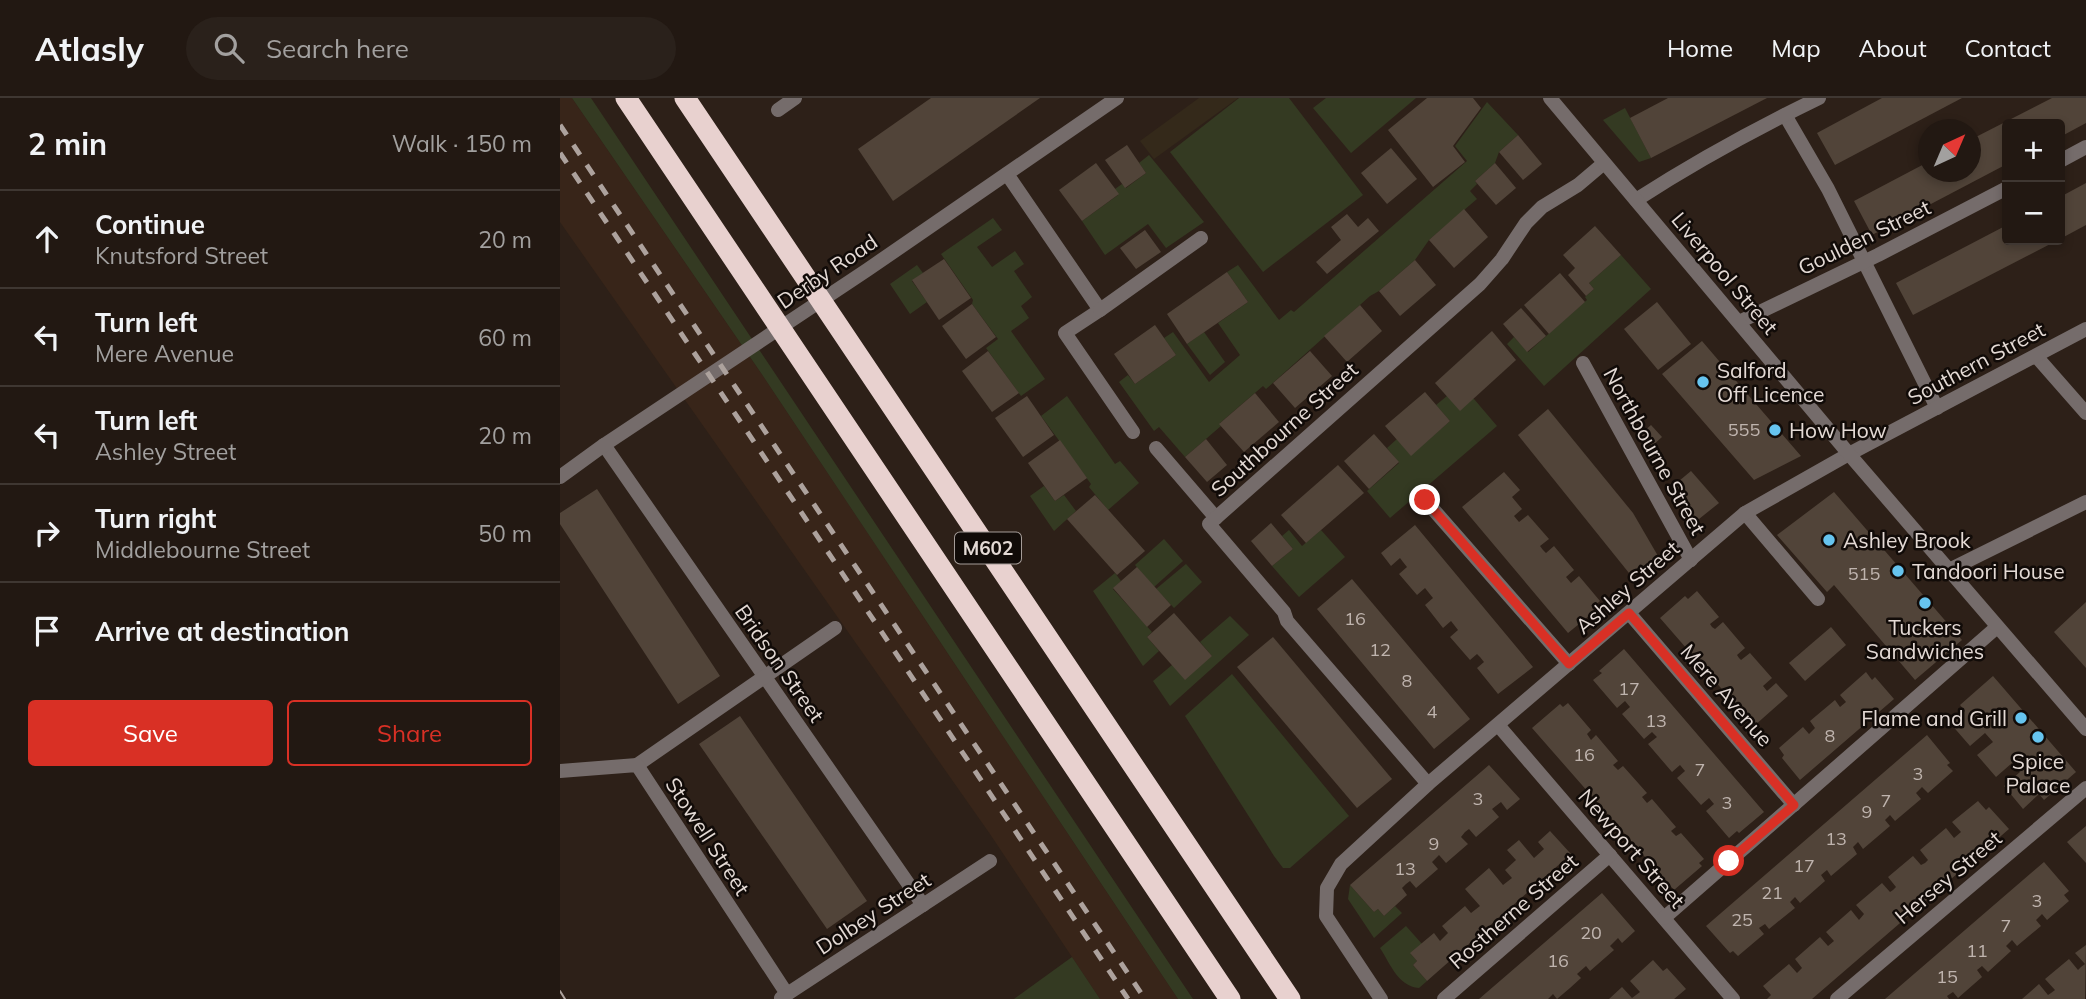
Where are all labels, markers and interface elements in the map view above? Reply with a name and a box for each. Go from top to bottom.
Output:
search box [186,17,676,80]
text: Atlasly [35,28,144,69]
icon: search [210,29,248,67]
text: Search here [266,32,409,65]
text: Home [1667,33,1733,63]
text: Map [1771,33,1821,63]
text: About [1859,33,1927,63]
text: Contact [1965,33,2051,63]
north arrow [1918,119,1981,182]
map controls [2002,119,2065,245]
button: + [2002,119,2065,182]
text: 2 min [28,125,107,163]
text: Walk · 150 m [392,129,532,158]
button: − [2002,182,2065,245]
street label: Goulden Street [1793,194,1935,280]
street label: Liverpool Street [1666,207,1784,339]
text: Continue [95,208,205,241]
icon: ahead [28,220,66,258]
text: 20 m [478,225,532,254]
street label: Derby Road [772,228,882,314]
text: Knutsford Street [95,241,268,270]
text: Turn left [95,306,197,339]
street label: Southern Street [1903,316,2049,410]
icon: left [28,318,66,356]
text: 60 m [478,323,532,352]
text: Mere Avenue [95,339,234,368]
street label: Southbourne Street [1205,356,1363,502]
place label: Salford Off Licence [1717,357,1825,407]
street label: Northbourne Street [1598,363,1712,539]
marker: Salford Off Licence [1695,374,1711,390]
text: Turn left [95,404,197,437]
icon: left [28,416,66,454]
place label: How How [1789,417,1887,443]
house number: 555 [1728,418,1760,441]
text: 20 m [478,421,532,450]
marker: How How [1767,422,1783,438]
text: Ashley Street [95,437,236,466]
route end [1409,484,1440,515]
text: Turn right [95,502,216,535]
icon: right [28,514,66,552]
text: 50 m [478,519,532,548]
place label: Ashley Brook [1843,527,1971,553]
marker: Ashley Brook [1821,532,1837,548]
road number: M602 [955,533,1021,564]
text: Middlebourne Street [95,535,310,564]
street label: Ashley Street [1570,535,1684,639]
place label: Tandoori House [1912,558,2065,584]
house number: 515 [1848,562,1880,585]
marker: Tandoori House [1890,563,1906,579]
marker: Tuckers Sandwiches [1917,595,1933,611]
street label: Bridson Street [730,599,830,727]
house number: 16 [1344,607,1366,630]
icon: arrive [28,612,66,650]
place label: Tuckers Sandwiches [1866,614,1984,664]
text: Arrive at destination [95,615,350,648]
house number: 12 [1369,638,1391,661]
street label: Mere Avenue [1676,639,1778,751]
house number: 8 [1402,669,1412,692]
house number: 17 [1618,677,1640,700]
button: Save [28,700,273,766]
button: Share [287,700,532,766]
house number: 4 [1427,700,1438,723]
place label: Flame and Grill [1861,705,2007,731]
house number: 13 [1645,709,1667,732]
marker: Flame and Grill [2013,710,2029,726]
house number: 8 [1825,724,1835,747]
marker: Spice Palace [2030,729,2046,745]
house number: 16 [1573,743,1595,766]
place label: Spice Palace [2006,748,2070,798]
house number: 7 [1695,758,1705,781]
house number: 3 [1913,762,1923,785]
street label: Stowell Street [660,772,756,900]
street label: Newport Street [1573,783,1691,913]
house number: 3 [1473,787,1483,810]
house number: 7 [1881,789,1891,812]
house number: 3 [1722,791,1732,814]
house number: 9 [1862,800,1872,823]
street label: Hersey Street [1889,825,2007,929]
house number: 13 [1825,827,1847,850]
house number: 9 [1429,832,1439,855]
route start [1713,845,1744,876]
street label: Rostherne Street [1443,848,1583,974]
house number: 17 [1793,854,1815,877]
house number: 13 [1394,857,1416,880]
street label: Dolbey Street [811,866,935,960]
house number: 21 [1761,881,1783,904]
house number: 3 [2032,889,2042,912]
house number: 25 [1731,908,1753,931]
house number: 7 [2001,914,2011,937]
house number: 20 [1580,921,1602,944]
house number: 11 [1966,939,1988,962]
house number: 16 [1547,949,1569,972]
house number: 15 [1936,965,1958,988]

